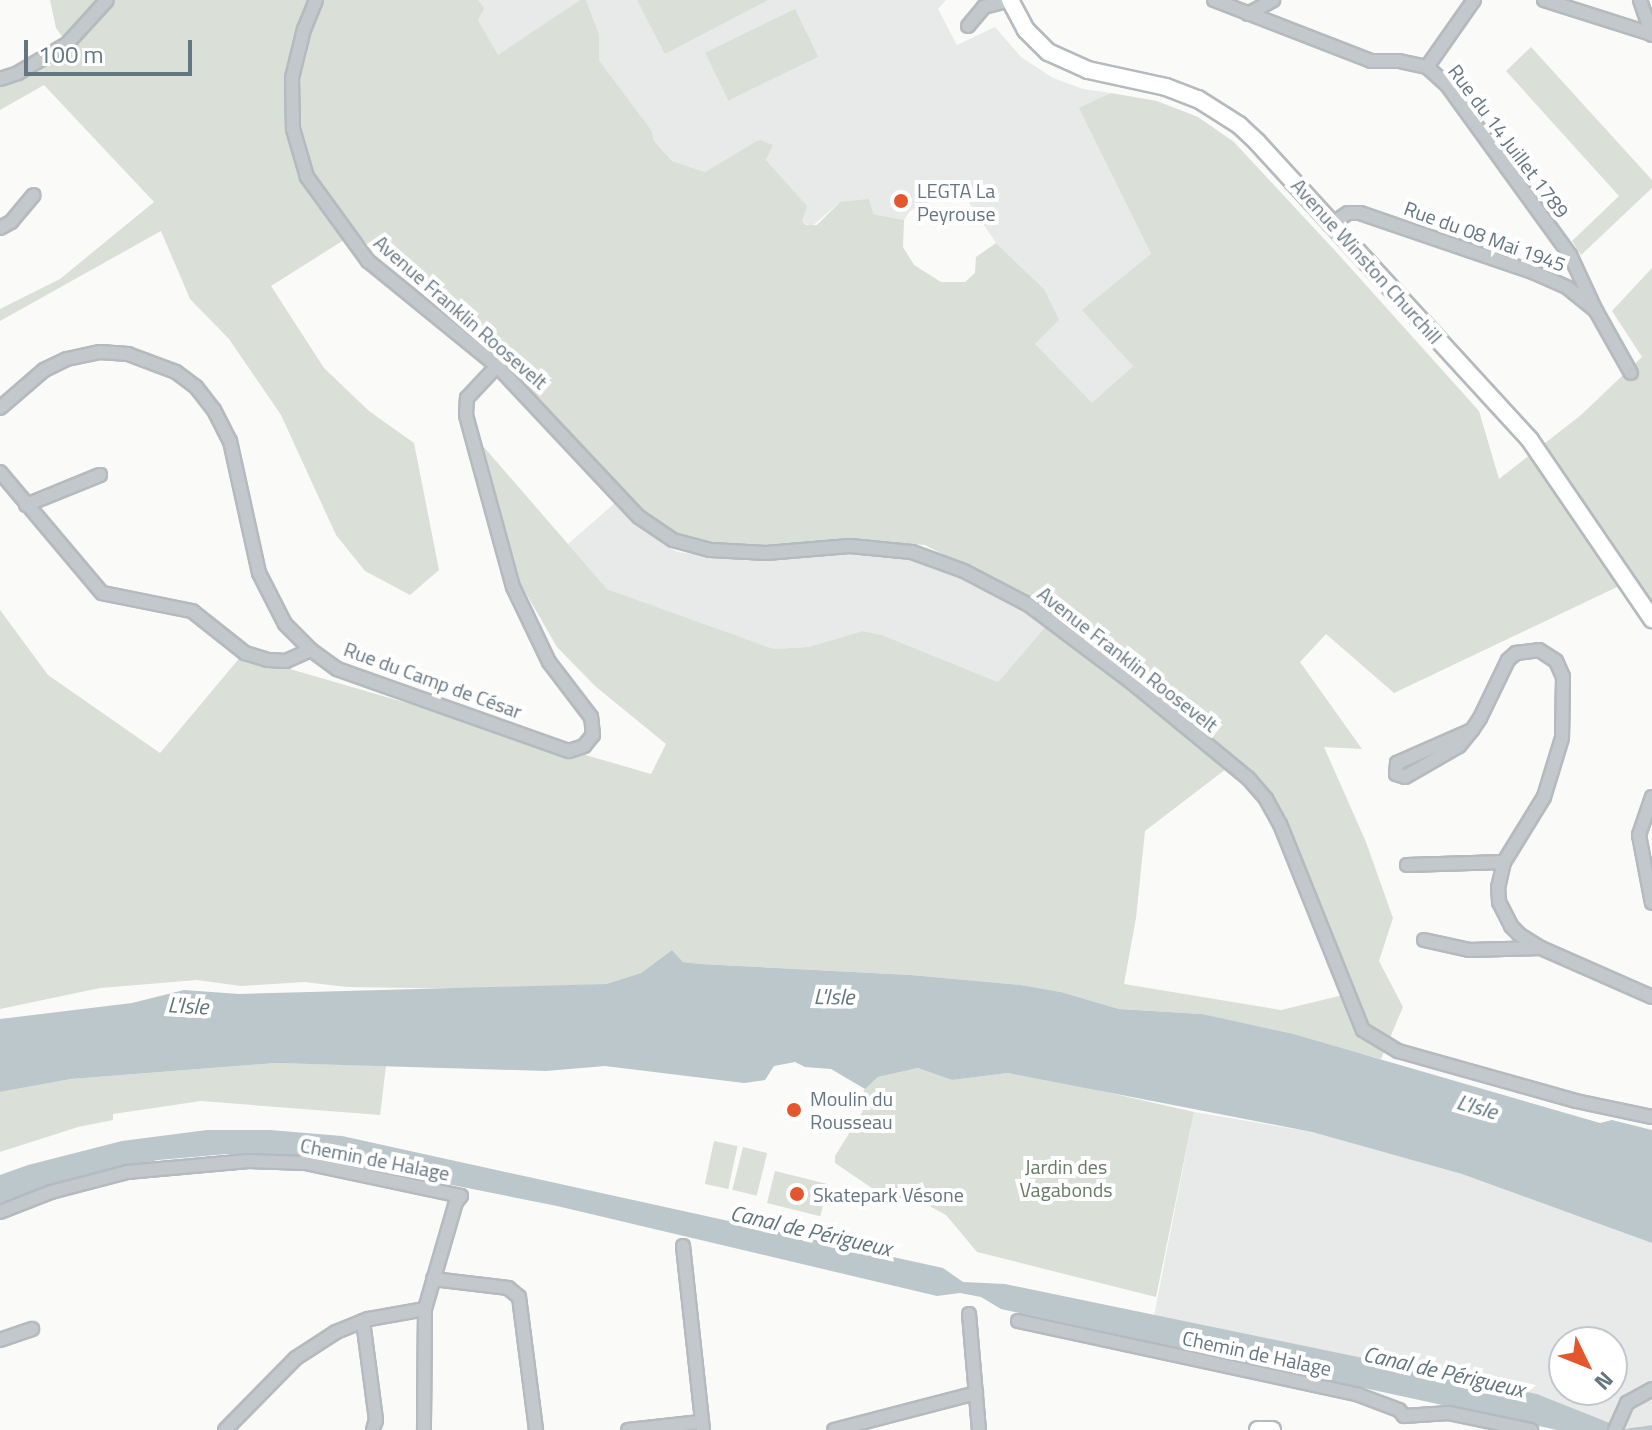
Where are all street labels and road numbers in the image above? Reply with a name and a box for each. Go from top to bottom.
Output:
street label: Rue du 14 Juillet 1789 [1443,59,1575,223]
street label: Avenue Winston Churchill [1287,174,1447,348]
street label: Rue du 08 Mai 1945 [1401,196,1569,276]
street label: Avenue Franklin Roosevelt [369,230,553,394]
street label: Avenue Franklin Roosevelt [1033,581,1223,737]
street label: Rue du Camp de César [341,637,525,723]
street label: Chemin de Halage [298,1133,452,1185]
street label: Chemin de Halage [1180,1326,1334,1380]

